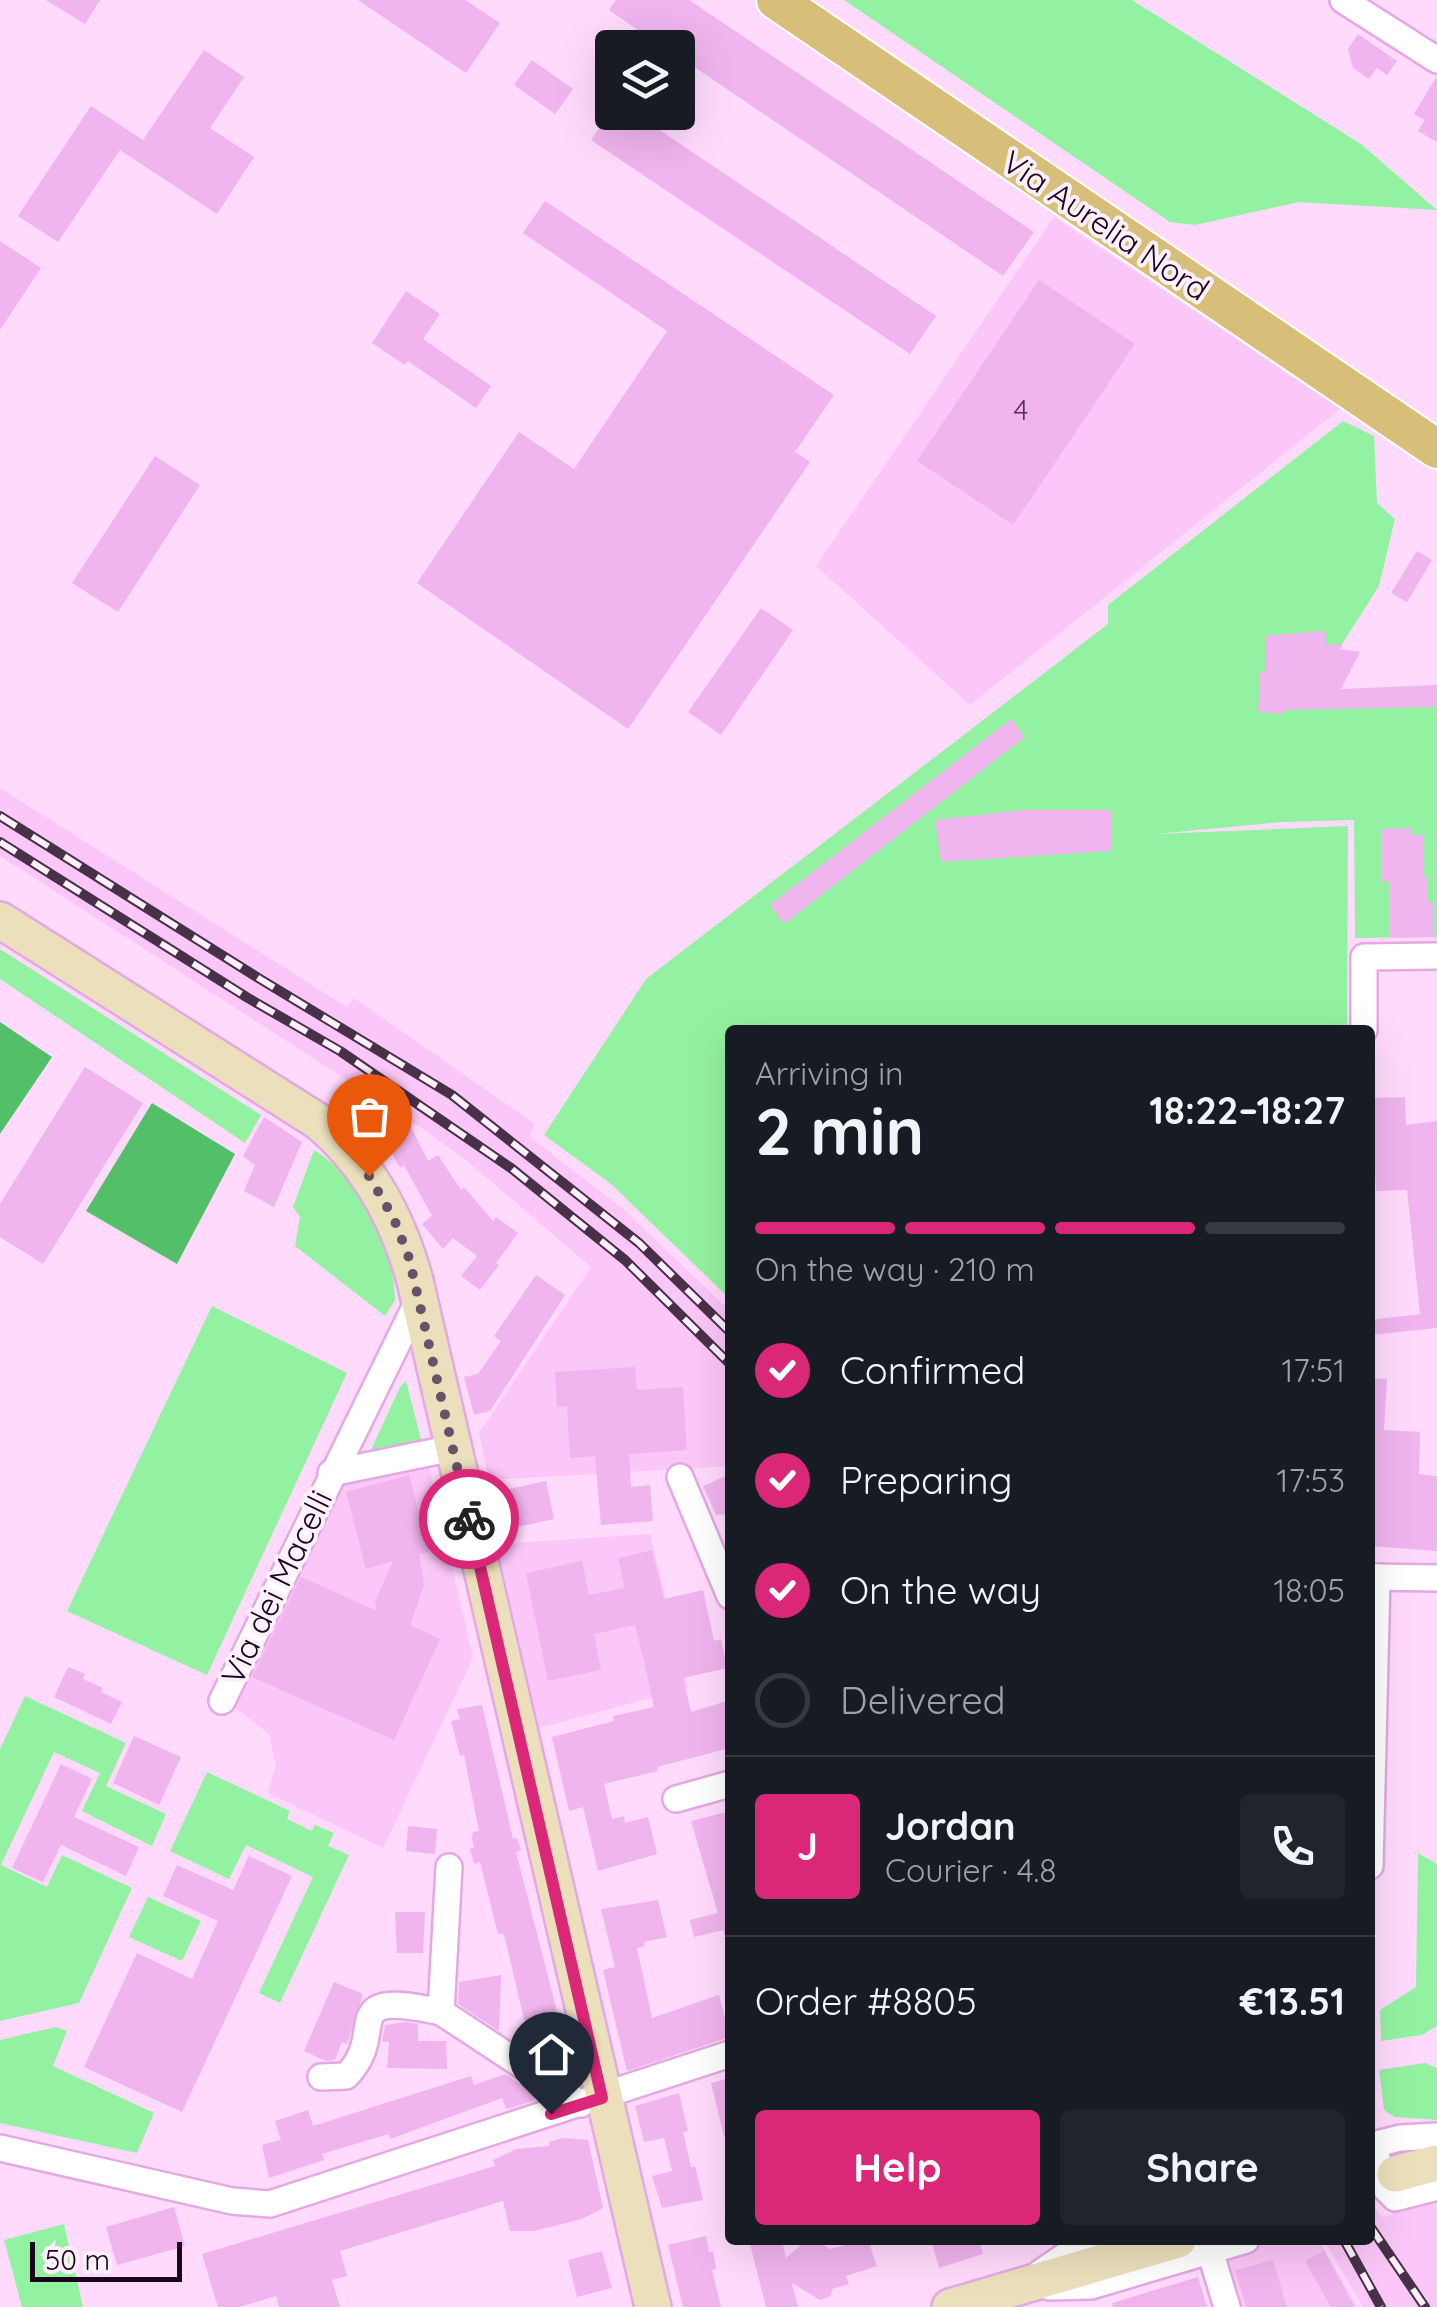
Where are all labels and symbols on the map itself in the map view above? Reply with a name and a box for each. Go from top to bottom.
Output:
street label: Via Aurelia Nord [995,141,1217,309]
house number: 4 [1014,392,1028,427]
pin [327,1074,412,1177]
courier [419,1469,519,1569]
street label: Via dei Macelli [212,1483,340,1691]
pin [509,2012,594,2115]
scale bar [30,2237,182,2282]

